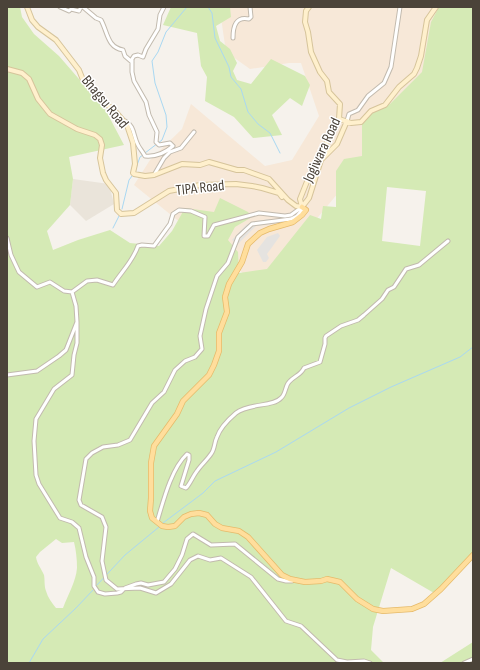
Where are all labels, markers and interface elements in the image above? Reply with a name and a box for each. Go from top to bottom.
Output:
street label: Bhagsu Road [77,71,133,133]
street label: Jogiwara Road [298,115,345,186]
street label: TIPA Road [175,176,225,200]

